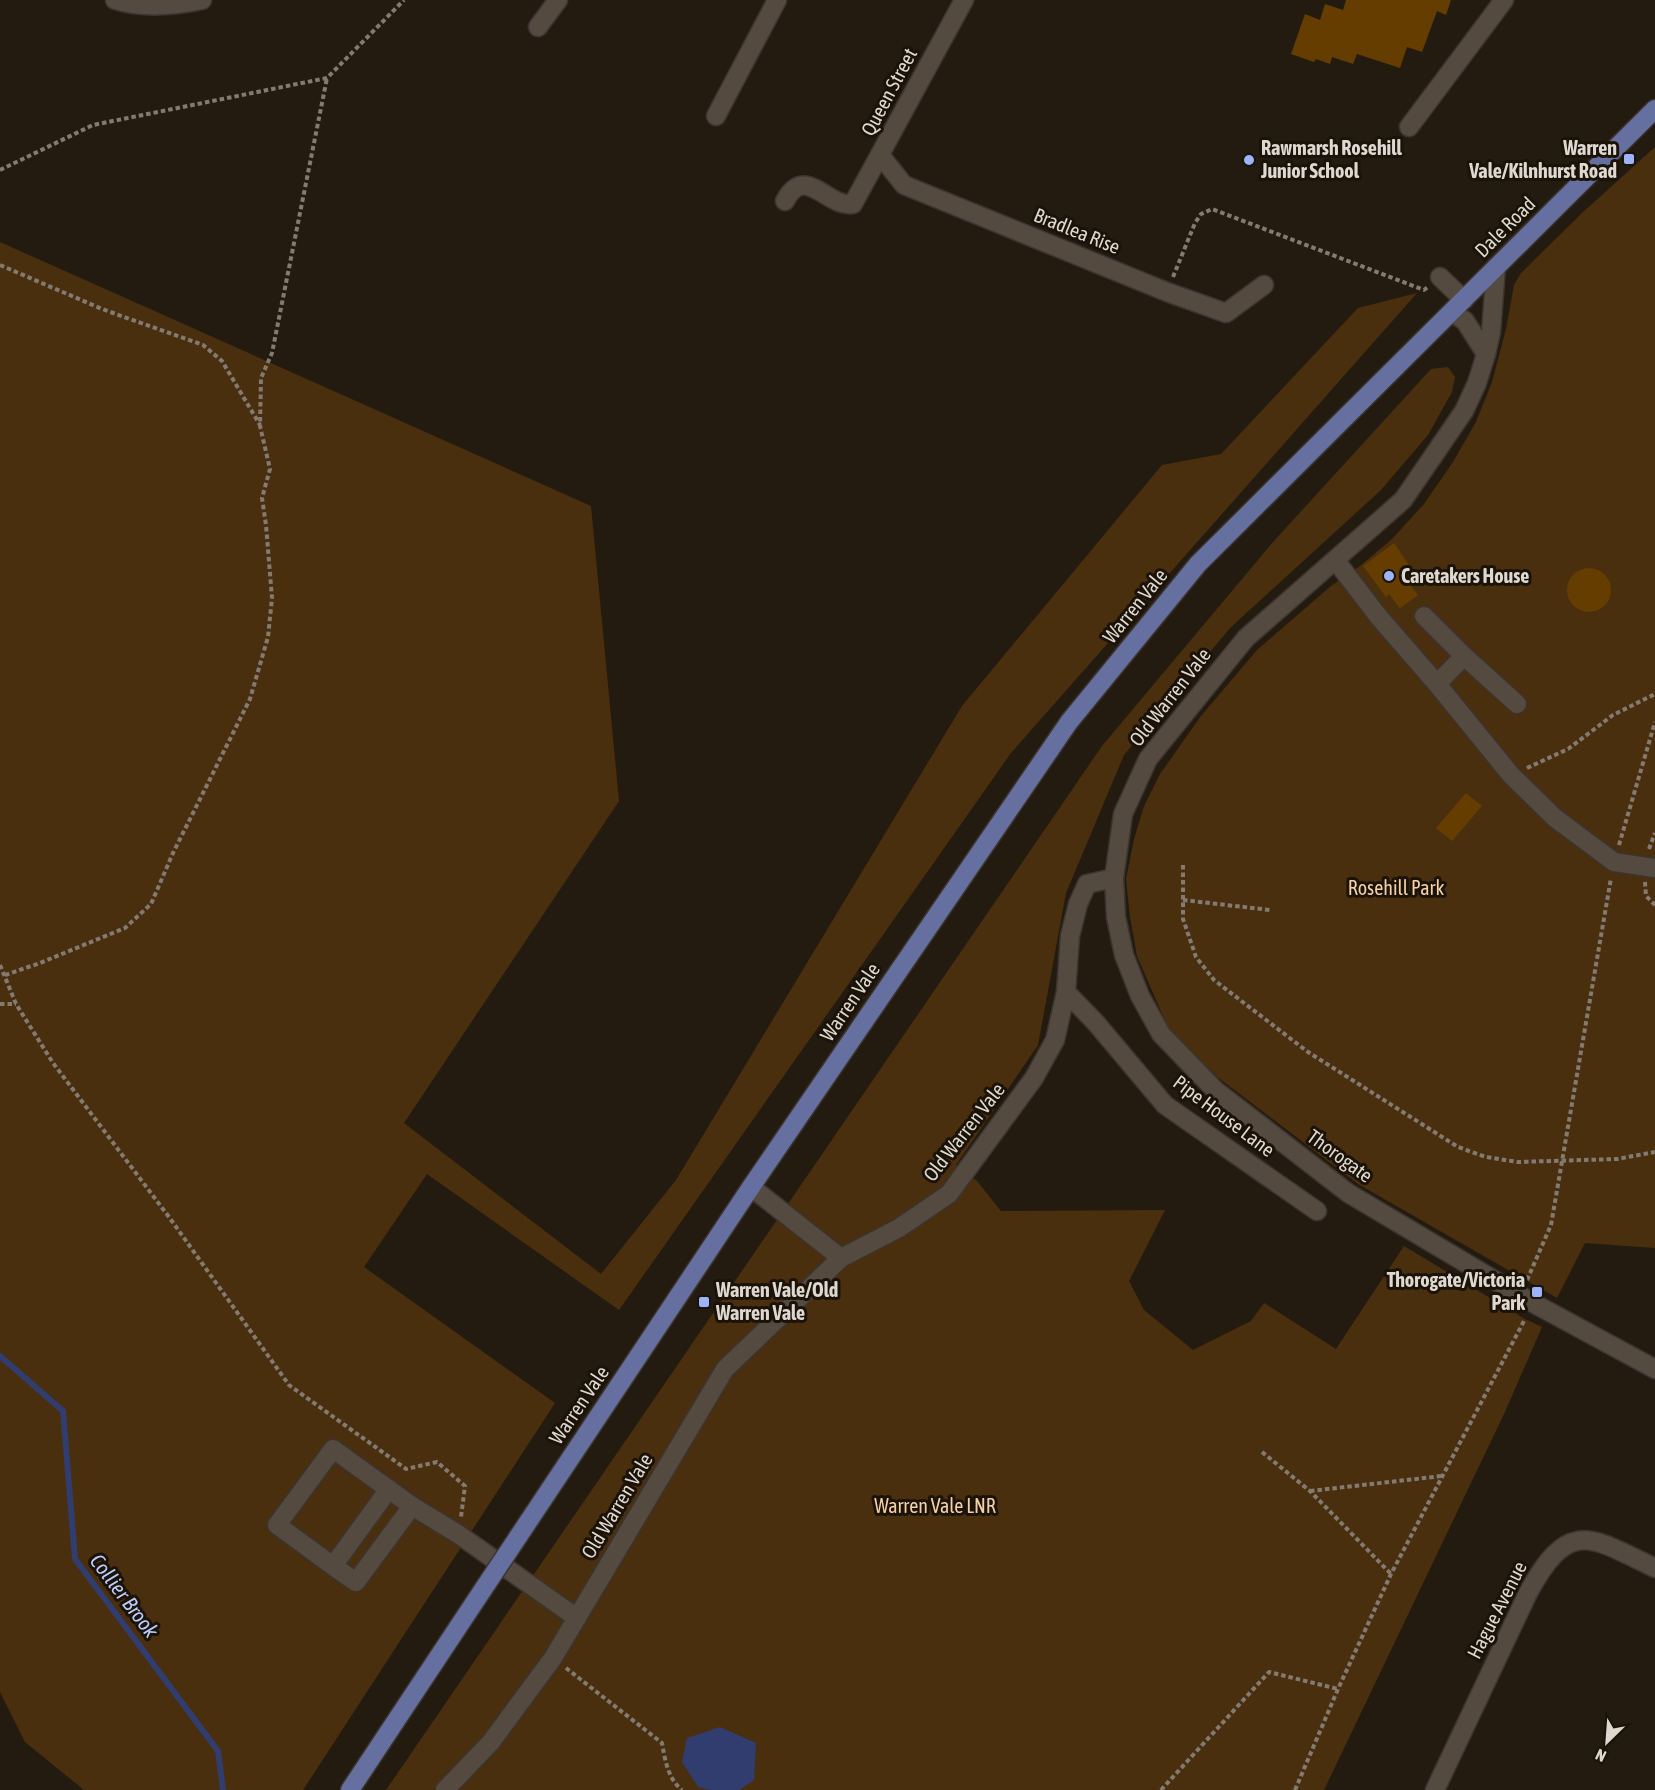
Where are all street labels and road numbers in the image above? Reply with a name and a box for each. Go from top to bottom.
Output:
street label: Queen Street [856,44,921,139]
street label: Dale Road [1470,192,1540,262]
street label: Bradlea Rise [1031,203,1124,258]
street label: Warren Vale [1098,564,1172,648]
street label: Old Warren Vale [1124,643,1215,750]
street label: Warren Vale [815,958,884,1045]
street label: Pipe House Lane [1169,1070,1279,1161]
street label: Old Warren Vale [918,1078,1009,1185]
street label: Thorogate [1303,1124,1377,1187]
street label: Warren Vale [544,1361,613,1448]
street label: Old Warren Vale [576,1449,657,1562]
street label: Hague Avenue [1462,1557,1531,1662]

